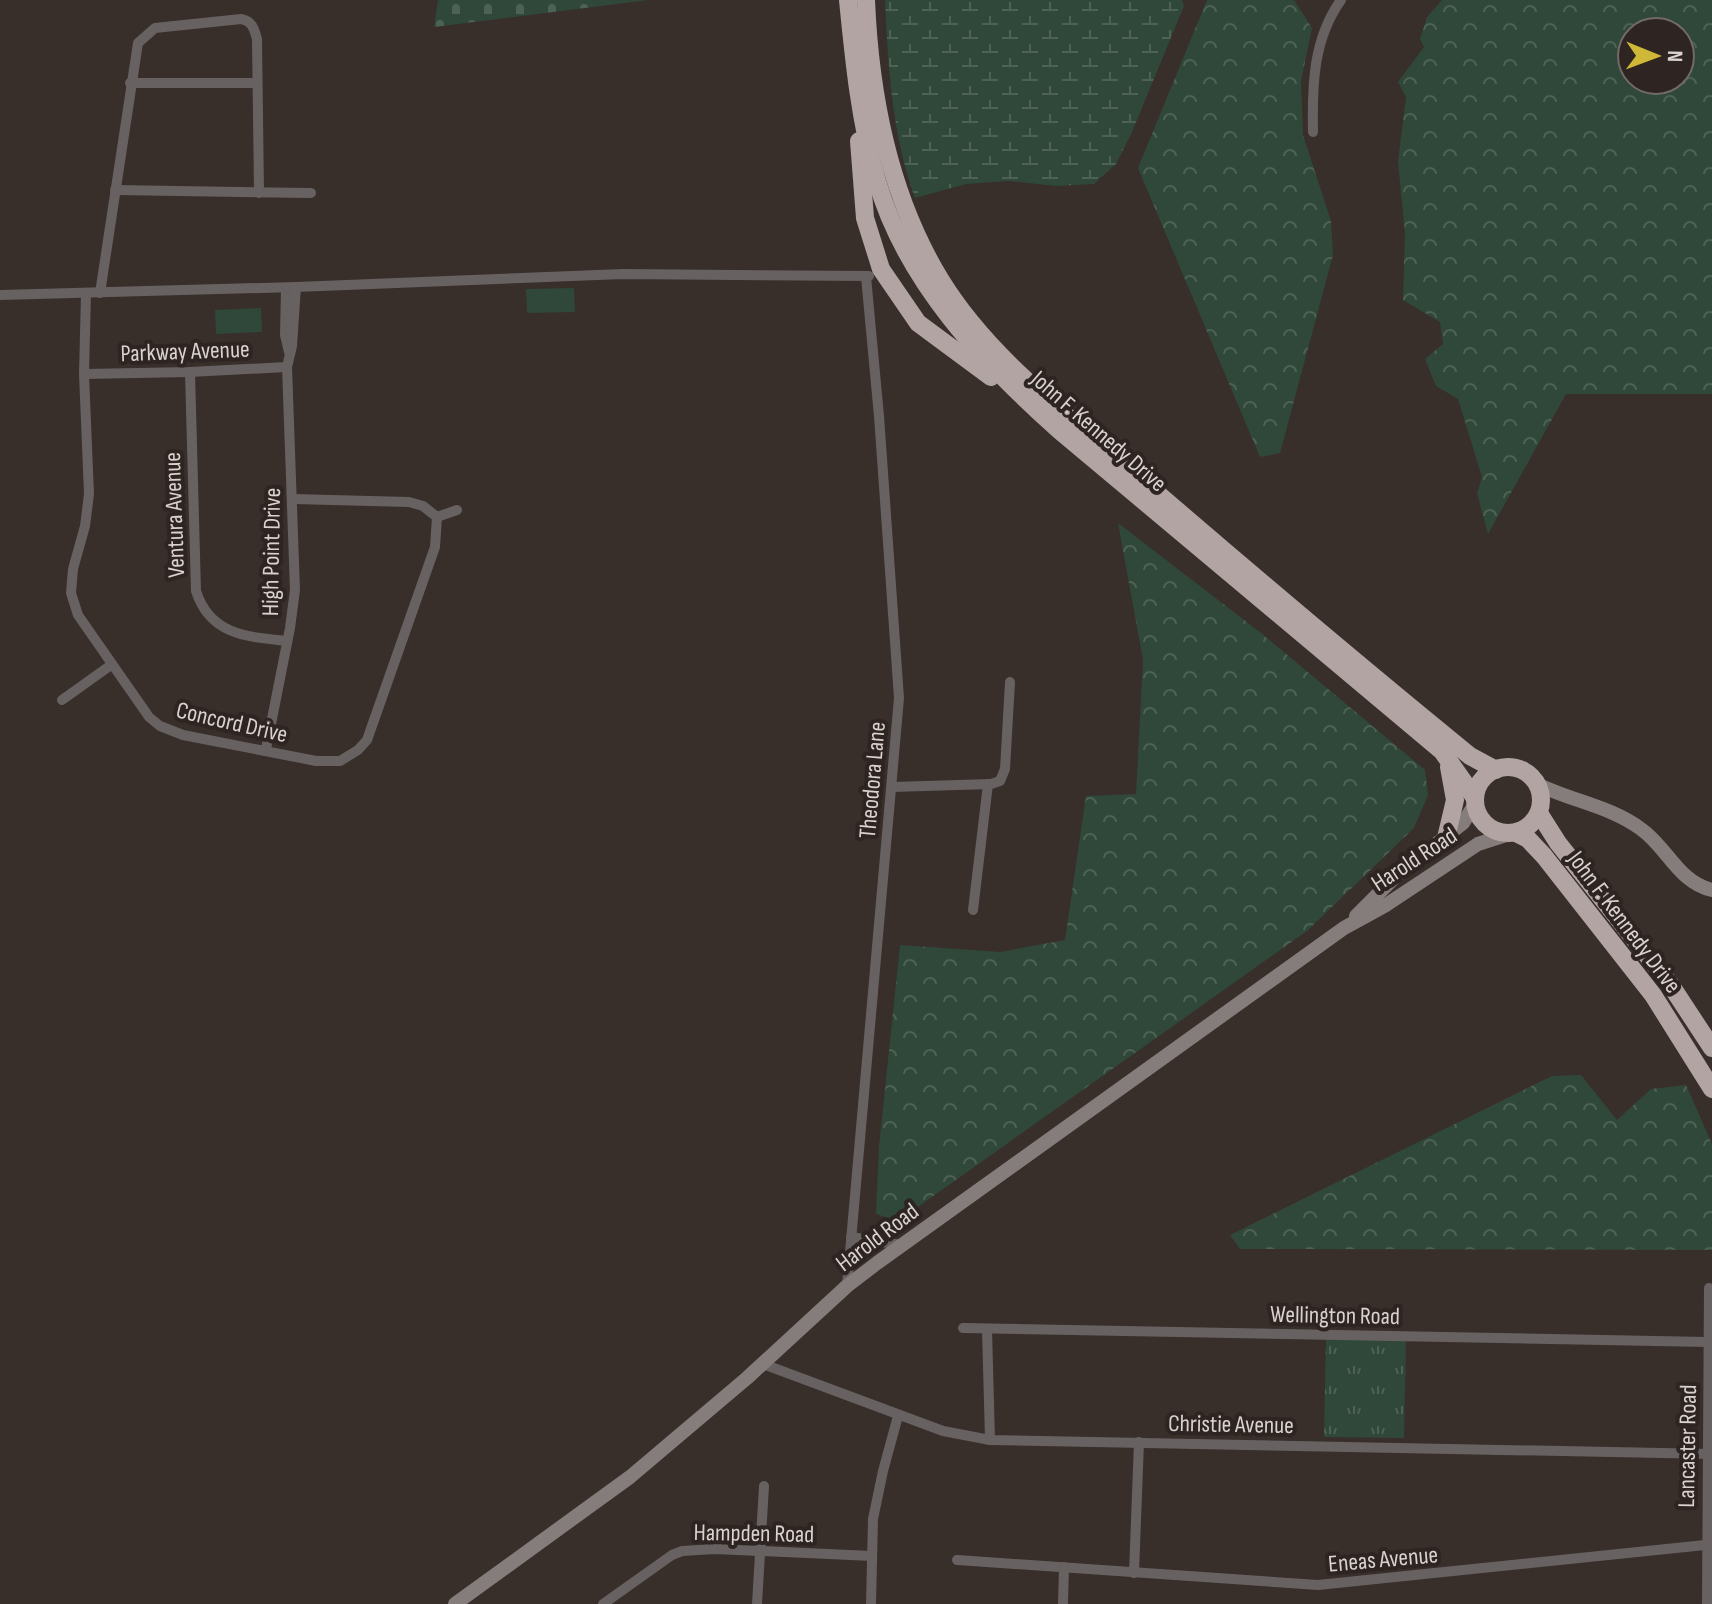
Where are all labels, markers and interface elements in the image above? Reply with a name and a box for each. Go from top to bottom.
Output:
north arrow [1616,16,1696,96]
text: N [1661,50,1688,62]
street label: Parkway Avenue [120,335,250,368]
street label: John F. Kennedy Drive [1024,364,1172,498]
street label: Ventura Avenue [158,452,191,578]
street label: High Point Drive [256,488,287,616]
street label: Concord Drive [173,696,290,749]
street label: Theodora Lane [853,721,892,840]
street label: Harold Road [1366,821,1462,898]
street label: John F. Kennedy Drive [1561,845,1687,999]
street label: Harold Road [830,1197,924,1278]
street label: Wellington Road [1270,1300,1400,1331]
street label: Lancaster Road [1672,1384,1703,1508]
street label: Christie Avenue [1168,1409,1294,1440]
street label: Hampden Road [693,1518,814,1549]
street label: Eneas Avenue [1327,1540,1439,1579]

